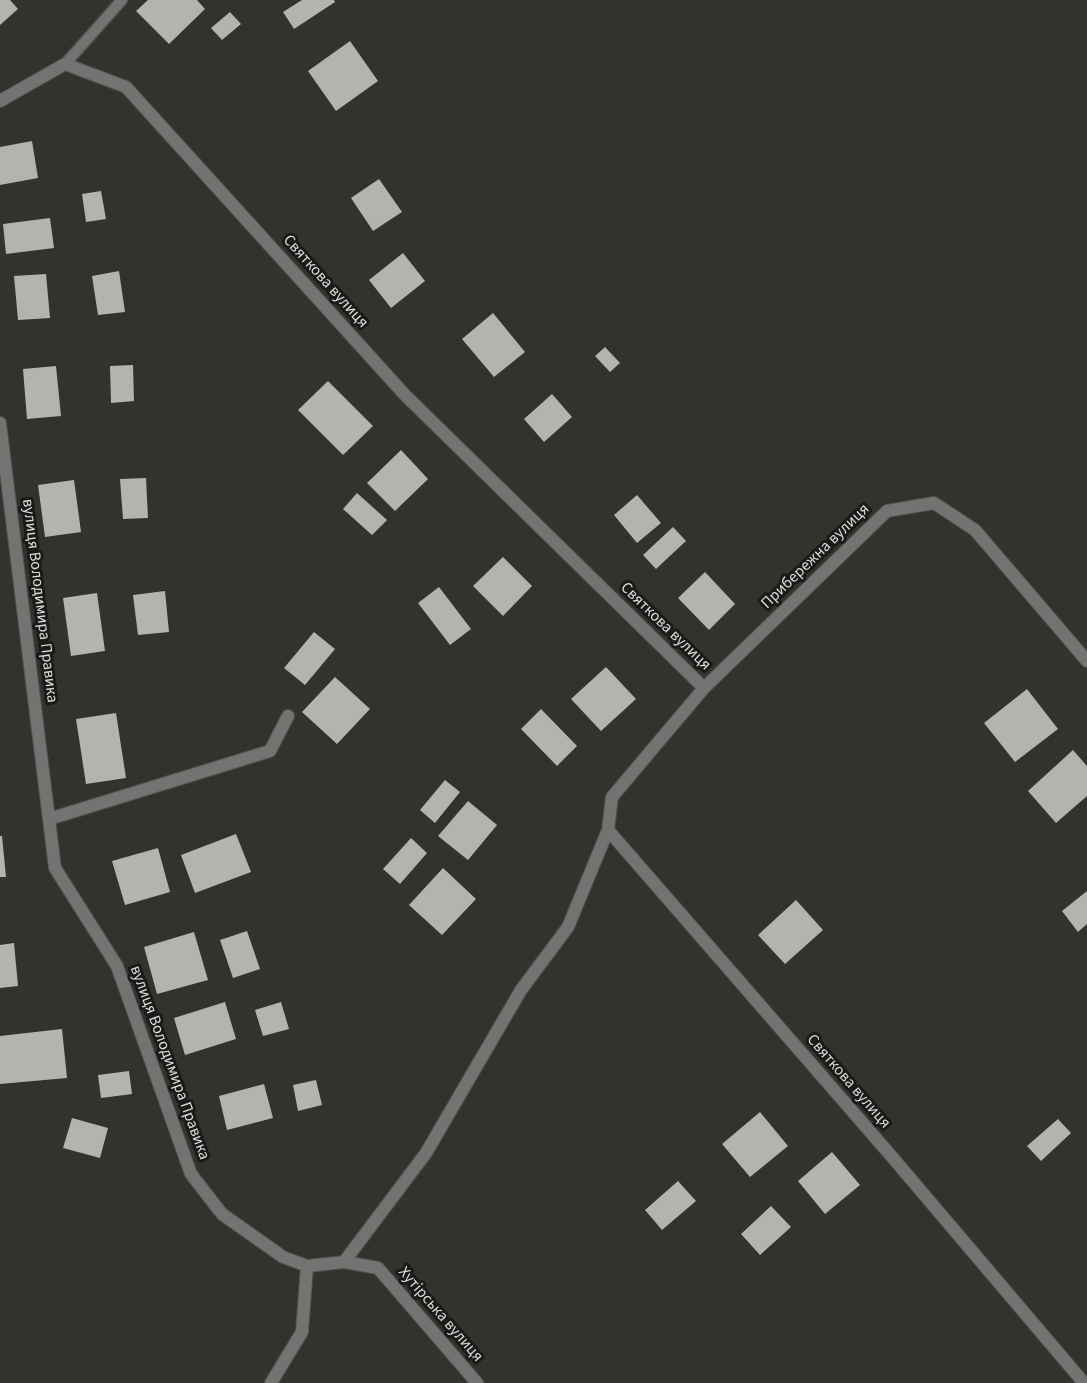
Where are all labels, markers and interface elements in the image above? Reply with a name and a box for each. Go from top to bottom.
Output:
street label: Святкова вулиця [278,231,372,333]
street label: вулиця Володимира Правика [17,498,61,704]
street label: Прибережна вулиця [758,500,874,614]
street label: Святкова вулиця [616,579,714,675]
street label: вулиця Володимира Правика [125,963,213,1163]
street label: Святкова вулиця [802,1031,894,1133]
street label: Хутірська вулиця [393,1263,487,1367]

